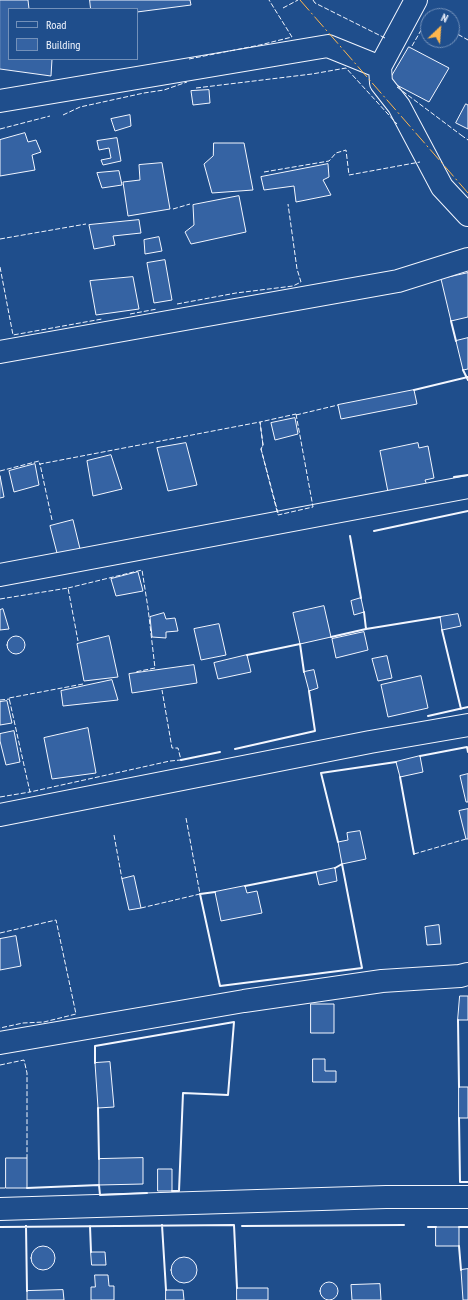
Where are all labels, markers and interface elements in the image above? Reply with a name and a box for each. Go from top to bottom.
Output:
legend [8,8,138,60]
north arrow [420,8,460,48]
text: N [439,10,450,26]
text: Road [46,17,66,32]
text: Building [46,37,81,52]

